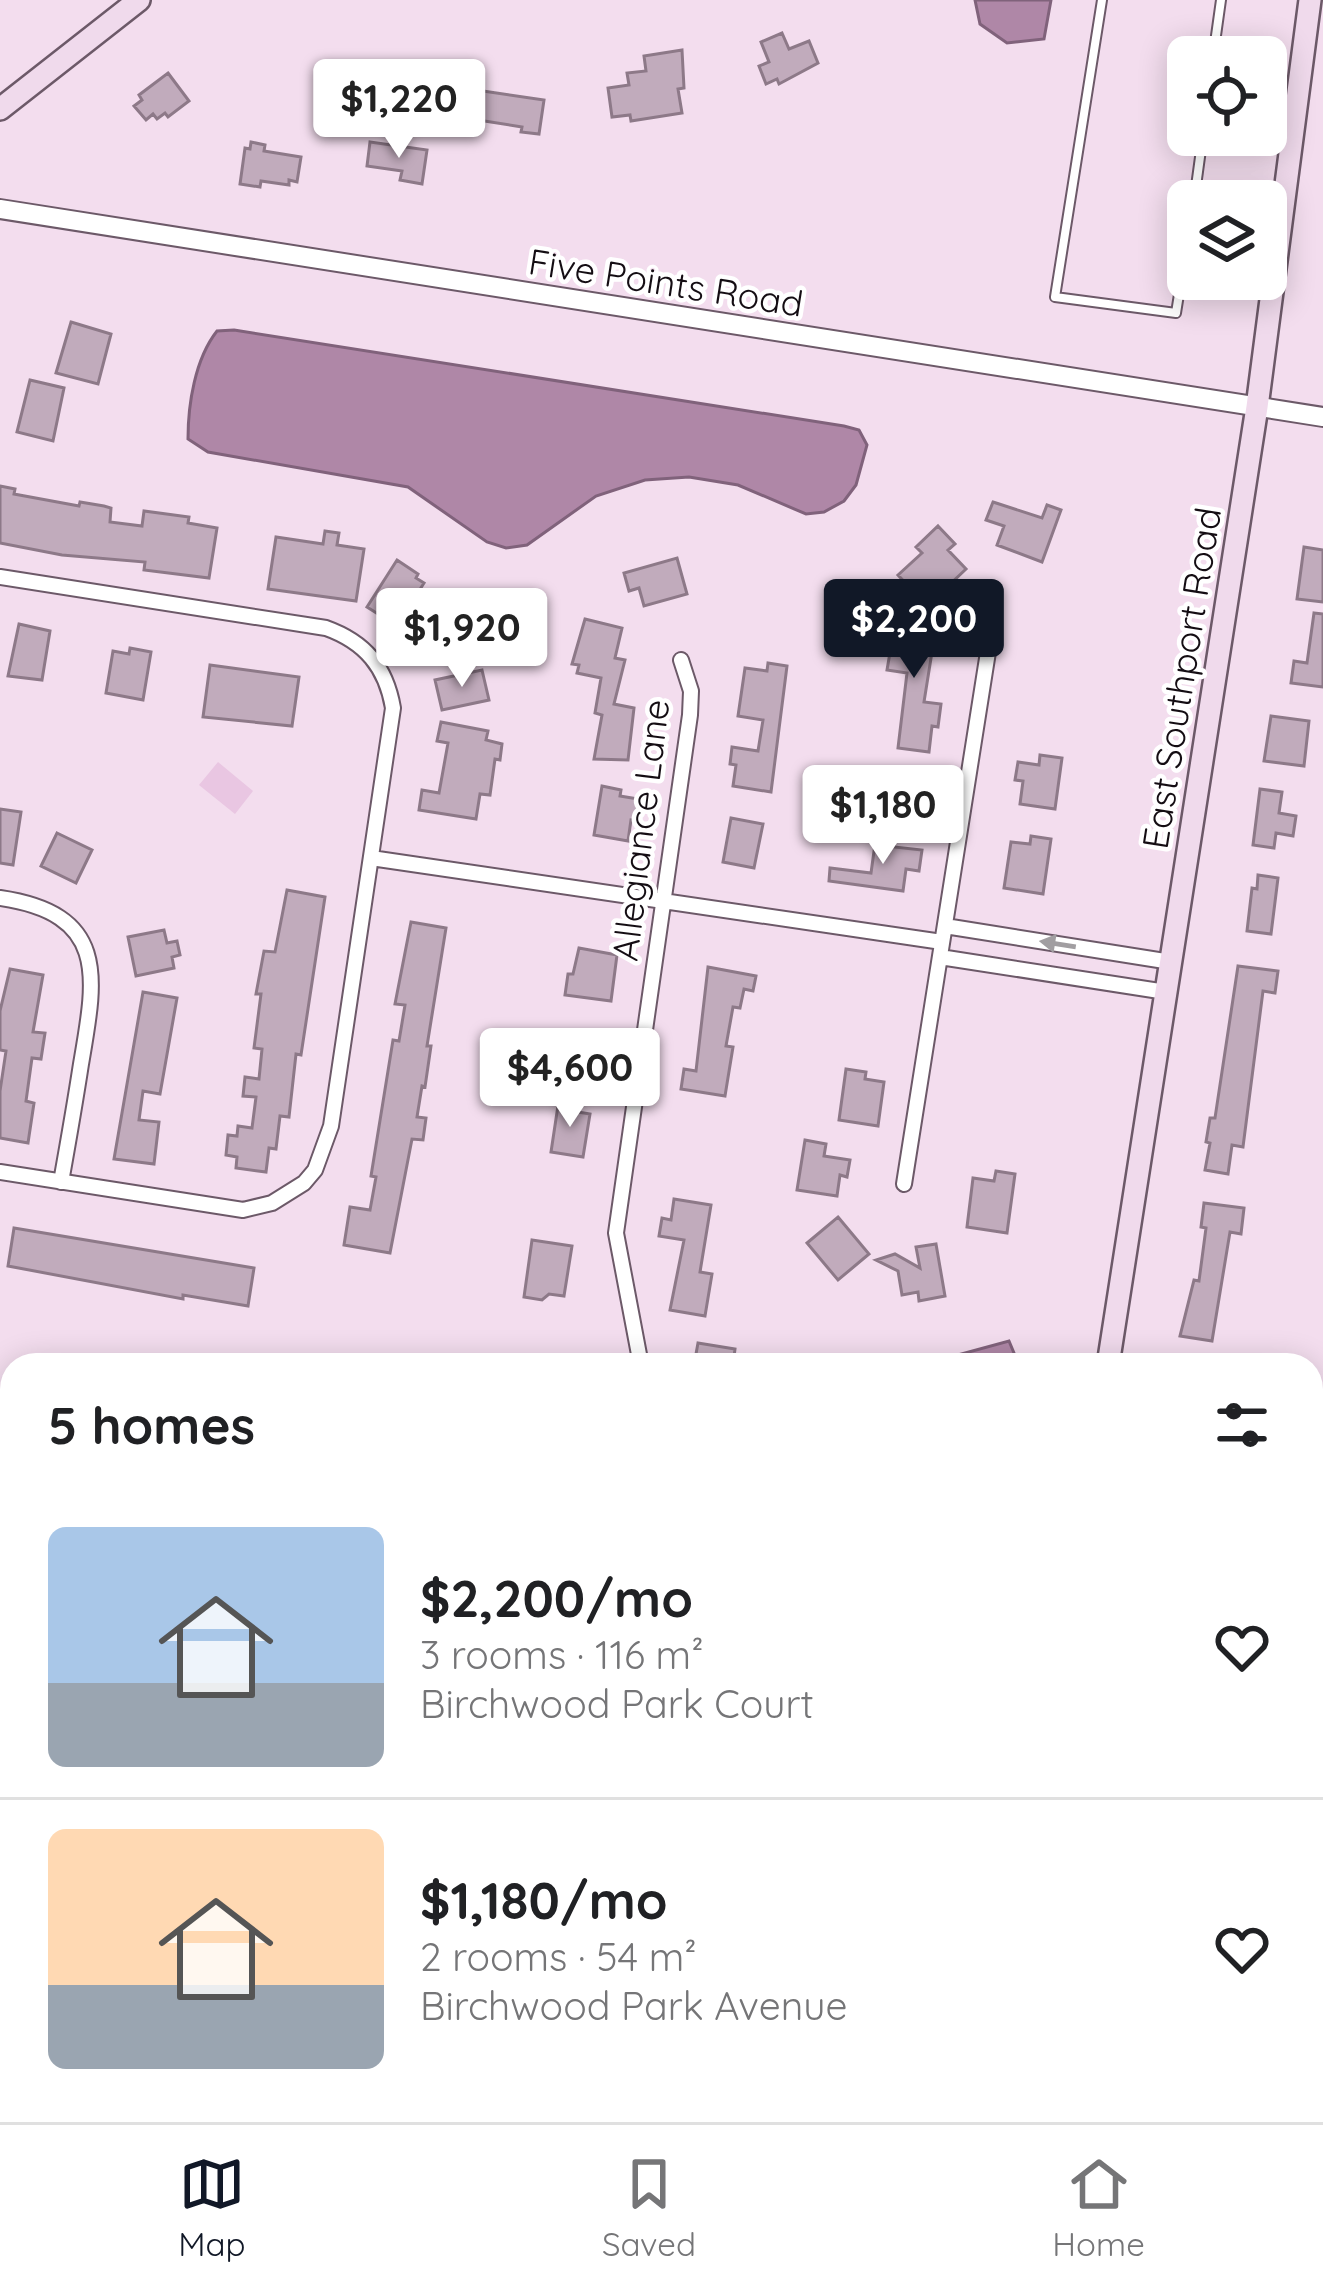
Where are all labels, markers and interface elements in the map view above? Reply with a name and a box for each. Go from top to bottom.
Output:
map controls [1167,36,1287,300]
button: locate [1167,36,1287,156]
pin: $1,220 [301,59,497,161]
text: $1,220 [340,73,458,122]
button: layers [1167,180,1287,300]
street label: Five Points Road [525,238,807,326]
street label: East Southport Road [1132,504,1230,852]
pin: $2,200 [816,579,1012,681]
pin: $1,920 [364,588,560,690]
text: $2,200 [851,593,977,642]
text: $1,920 [403,602,521,651]
street label: Allegiance Lane [602,697,678,963]
pin: $1,180 [785,765,981,867]
text: $1,180 [830,779,936,828]
one-way arrow [1038,935,1076,953]
pin: $4,600 [472,1028,668,1130]
text: $4,600 [507,1042,633,1091]
icon: filters [1209,1392,1275,1458]
text: 5 homes [48,1393,255,1457]
text: $2,200/mo [420,1566,693,1630]
icon: home [144,1575,288,1719]
icon: heart [1209,1614,1275,1680]
text: 3 rooms · 116 m² [420,1630,704,1679]
text: Birchwood Park Court [420,1679,814,1728]
text: $1,180/mo [420,1868,668,1932]
icon: home [144,1877,288,2021]
icon: heart [1209,1916,1275,1982]
text: 2 rooms · 54 m² [420,1932,697,1981]
text: Birchwood Park Avenue [420,1981,848,2030]
tab: Map [178,2151,245,2264]
tab: Saved [602,2151,696,2264]
tab: Home [1052,2151,1145,2264]

